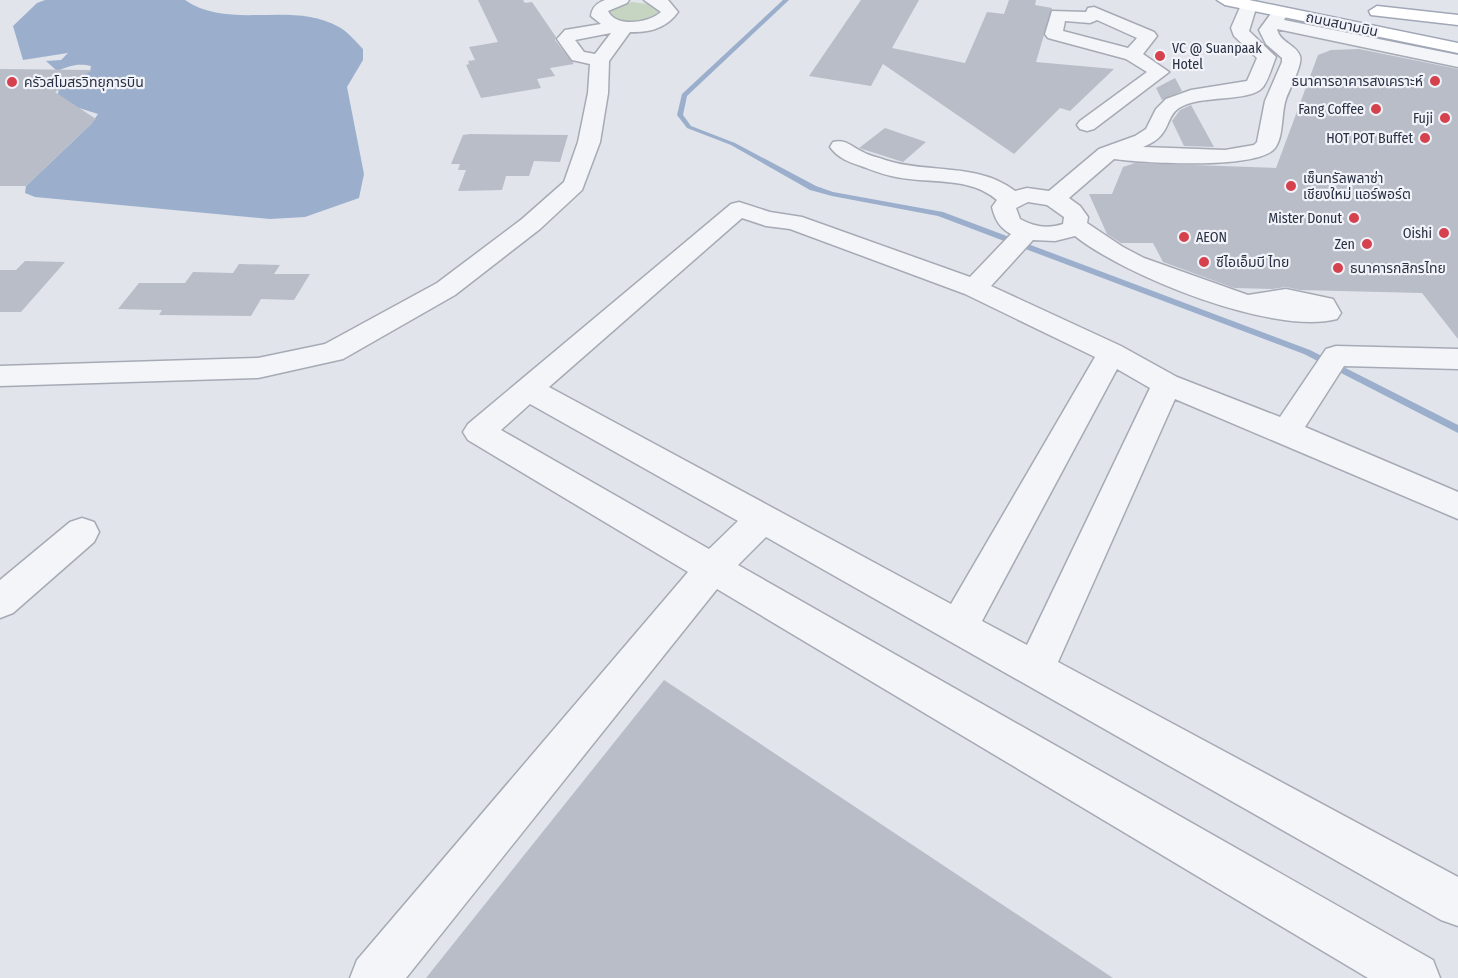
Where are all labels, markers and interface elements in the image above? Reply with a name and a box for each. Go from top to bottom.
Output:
street label: ถนนสนามบิน [1304,9,1380,40]
place label: VC @ Suanpaak Hotel [1172,40,1262,73]
marker: VC @ Suanpaak Hotel [1153,49,1167,63]
place label: ธนาคารอาคารสงเคราะห์ [1292,73,1423,90]
place label: ครัวสโมสรวิทยุการบิน [24,74,144,91]
marker: ธนาคารอาคารสงเคราะห์ [1428,74,1442,88]
marker: ครัวสโมสรวิทยุการบิน [5,75,19,89]
place label: Fang Coffee [1298,101,1364,118]
marker: Fang Coffee [1369,102,1383,116]
place label: Fuji [1413,110,1433,127]
marker: Fuji [1438,111,1452,125]
place label: HOT POT Buffet [1326,130,1413,147]
marker: HOT POT Buffet [1418,131,1432,145]
place label: เซ็นทรัลพลาซ่า เชียงใหม่ แอร์พอร์ต [1303,170,1411,203]
marker: เซ็นทรัลพลาซ่า เชียงใหม่ แอร์พอร์ต [1284,179,1298,193]
place label: Mister Donut [1268,210,1342,227]
marker: Mister Donut [1347,211,1361,225]
place label: Oishi [1403,225,1432,242]
marker: Oishi [1437,226,1451,240]
place label: AEON [1196,229,1227,246]
marker: AEON [1177,230,1191,244]
place label: Zen [1334,236,1355,253]
marker: Zen [1360,237,1374,251]
place label: ซีไอเอ็มบี ไทย [1216,254,1289,271]
marker: ซีไอเอ็มบี ไทย [1197,255,1211,269]
place label: ธนาคารกสิกรไทย [1350,260,1446,277]
marker: ธนาคารกสิกรไทย [1331,261,1345,275]

